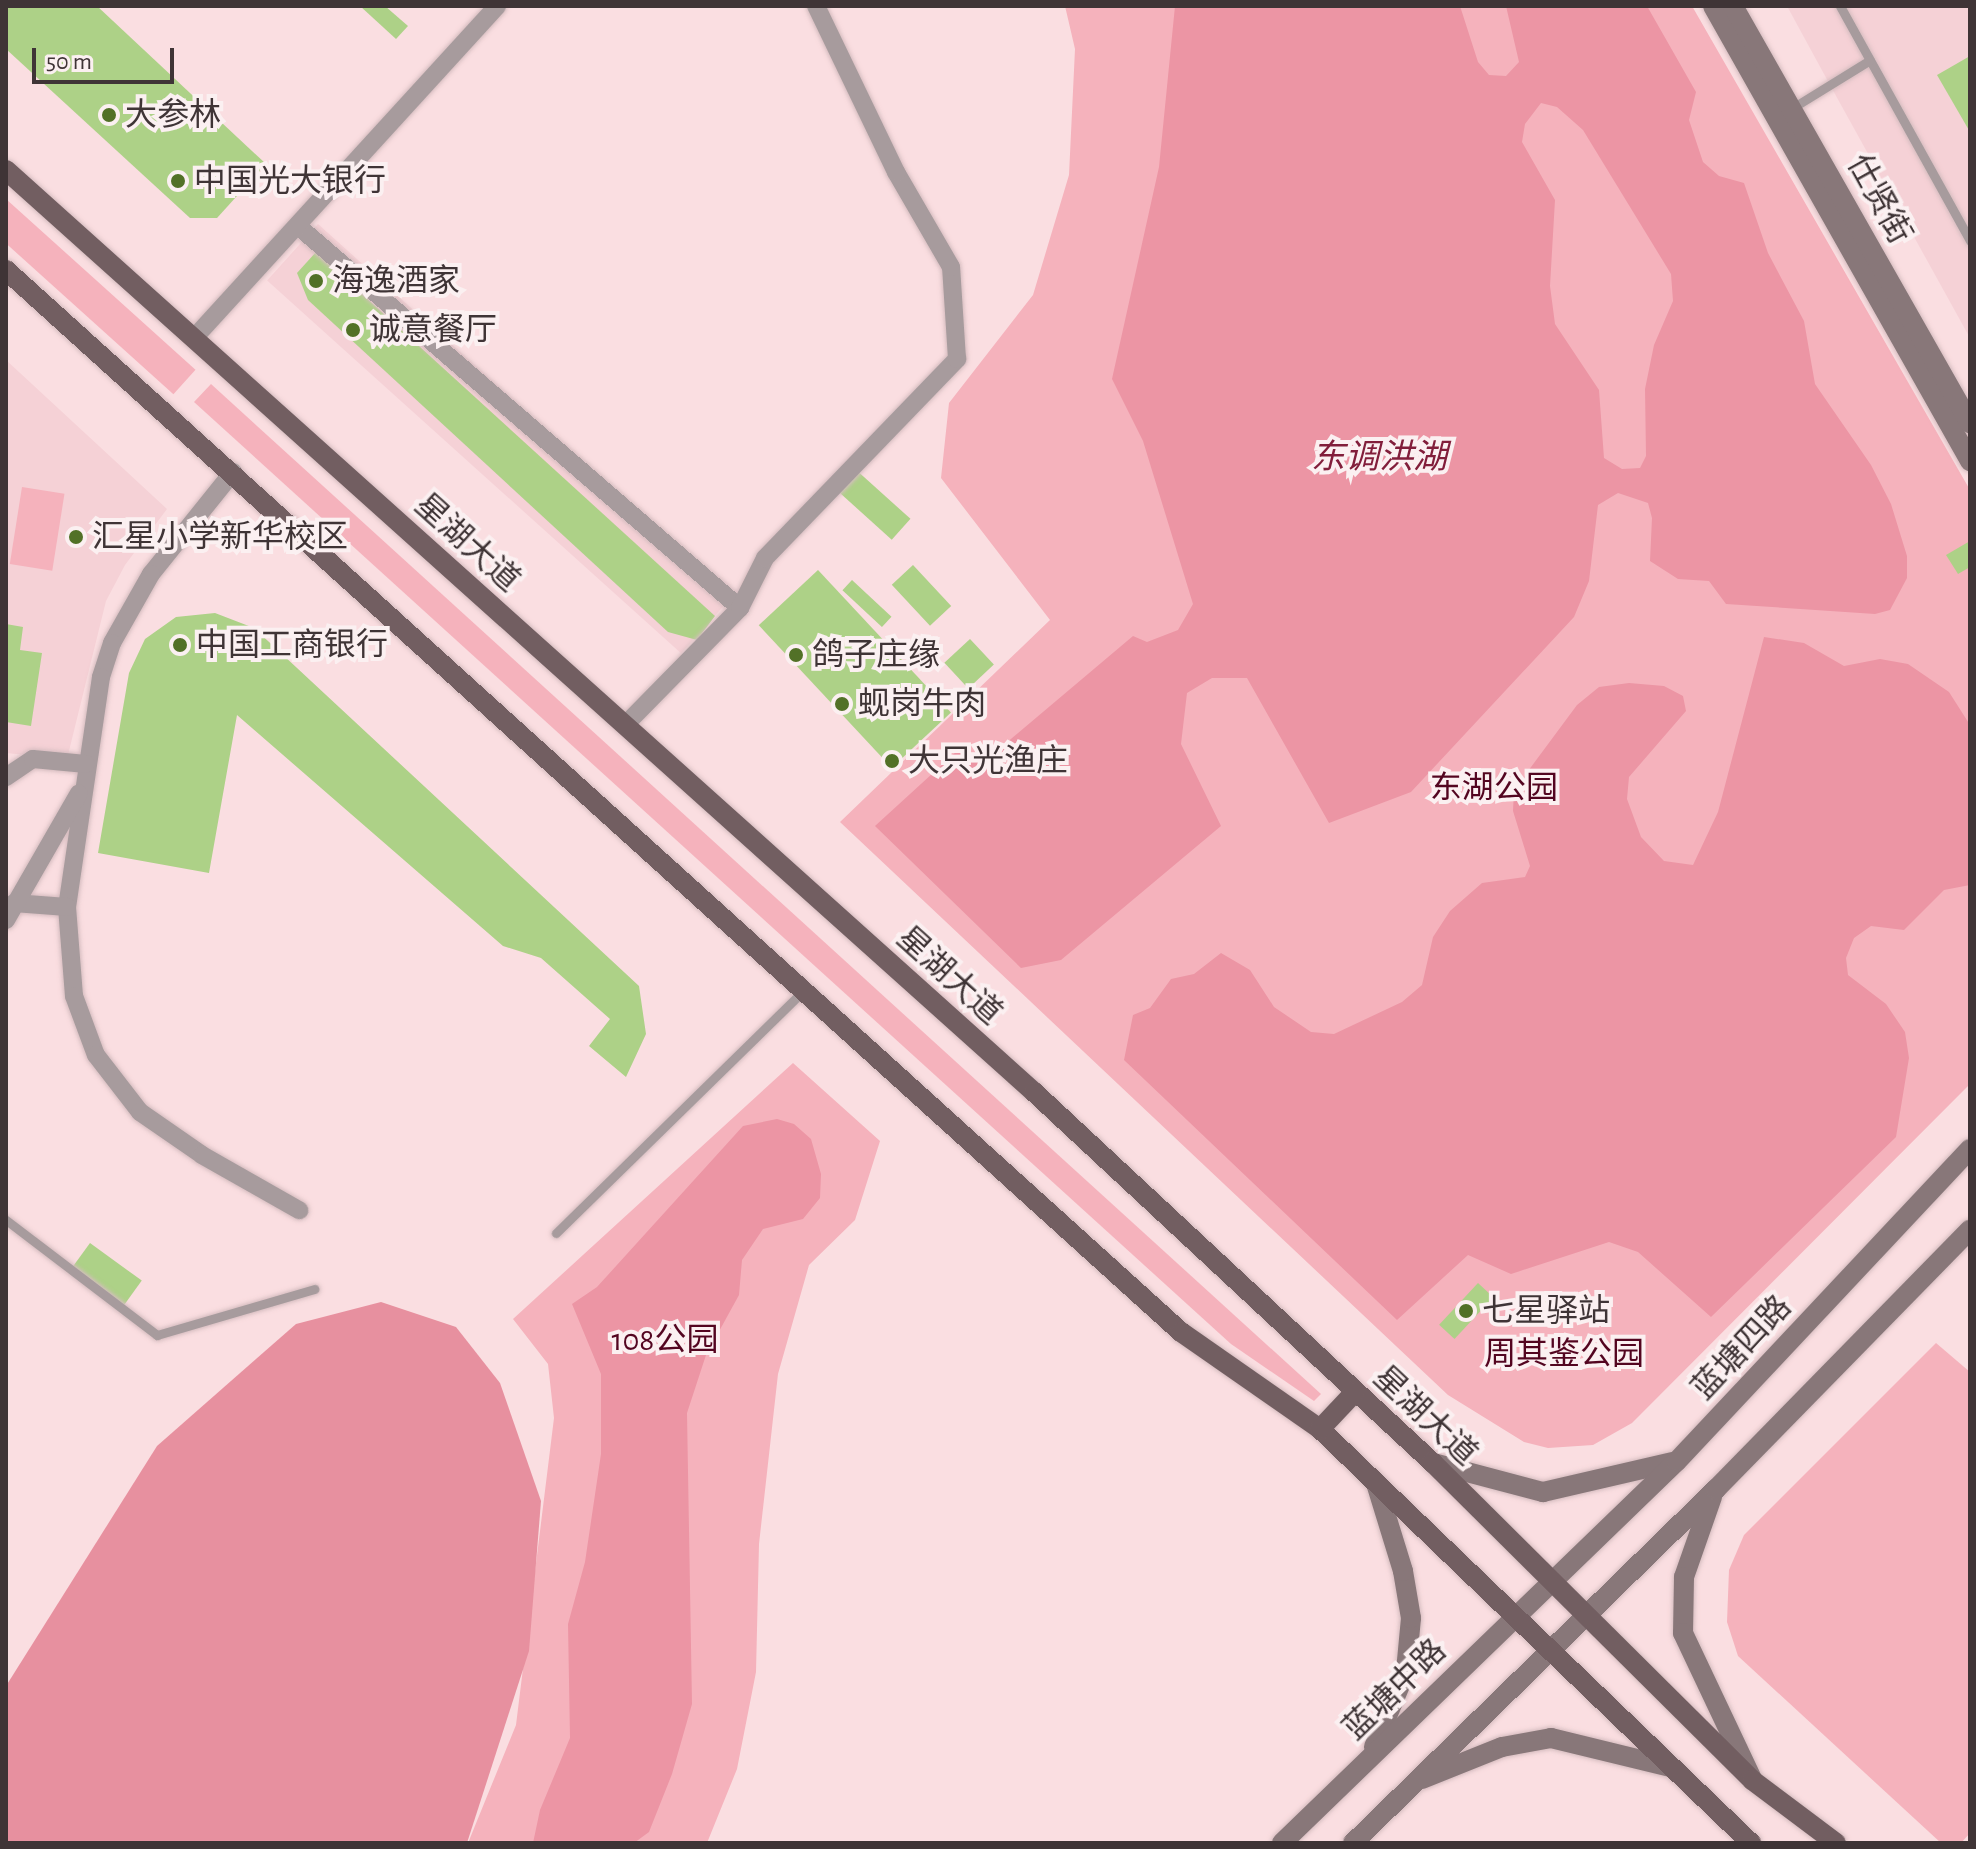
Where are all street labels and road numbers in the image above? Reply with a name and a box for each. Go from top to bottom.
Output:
street label: 仕贤街 [1839,148,1919,250]
street label: 星湖大道 [407,486,527,600]
street label: 星湖大道 [889,919,1009,1033]
street label: 蓝塘四路 [1684,1288,1800,1408]
street label: 星湖大道 [1365,1358,1485,1474]
street label: 蓝塘中路 [1336,1632,1454,1748]

